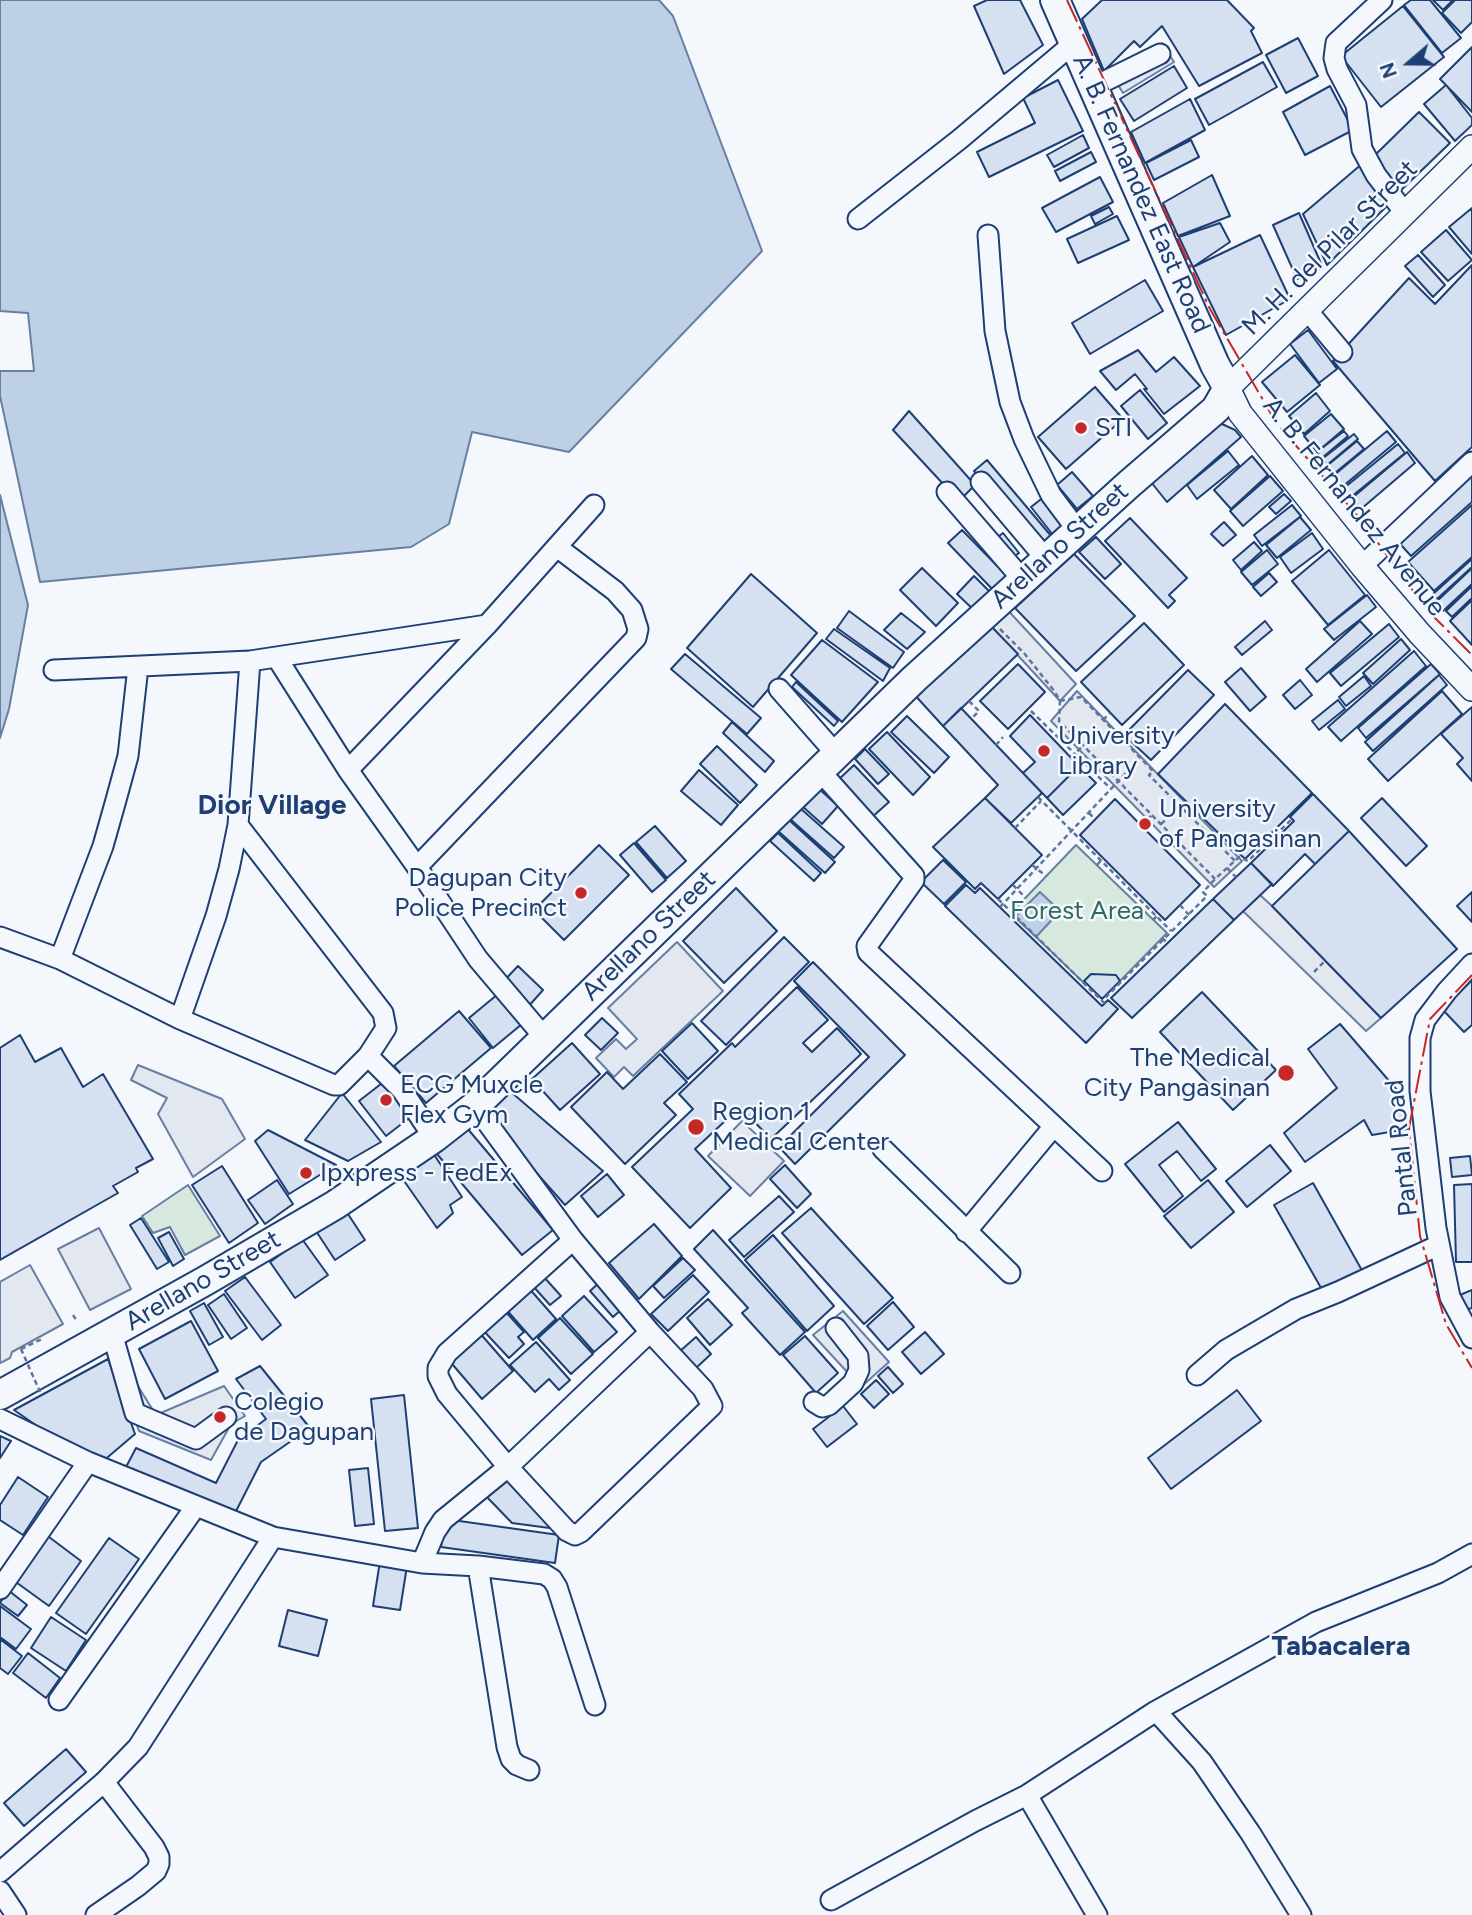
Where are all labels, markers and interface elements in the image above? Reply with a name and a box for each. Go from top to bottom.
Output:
north arrow [1374,28,1444,98]
street label: A. B. Fernandez East Road [1065,50,1217,338]
text: N [1375,60,1402,81]
street label: M. H. del Pilar Street [1236,154,1424,342]
street label: A. B. Fernandez Avenue [1256,391,1452,623]
place label: STI [1095,412,1132,444]
marker: STI [1073,420,1089,436]
street label: Arellano Street [985,476,1135,616]
place label: University Library [1058,720,1175,782]
marker: University Library [1036,743,1052,759]
district label: Dior Village [197,789,347,823]
place label: University of Pangasinan [1159,793,1322,854]
marker: University of Pangasinan [1137,816,1153,832]
place label: Dagupan City Police Precinct [394,862,567,924]
street label: Arellano Street [576,864,722,1008]
marker: Dagupan City Police Precinct [573,885,589,901]
park label: Forest Area [1010,895,1144,927]
place label: The Medical City Pangasinan [1084,1042,1270,1104]
marker: The Medical City Pangasinan [1276,1063,1296,1083]
place label: ECG Muxcle Flex Gym [400,1069,543,1130]
street label: Pantal Road [1379,1078,1425,1218]
marker: ECG Muxcle Flex Gym [378,1092,394,1108]
place label: Region 1 Medical Center [712,1096,889,1158]
marker: Region 1 Medical Center [686,1117,706,1137]
place label: Ipxpress - FedEx [320,1157,512,1189]
marker: Ipxpress - FedEx [298,1165,314,1181]
street label: Arellano Street [120,1224,286,1338]
place label: Colegio de Dagupan [234,1386,374,1448]
marker: Colegio de Dagupan [212,1409,228,1425]
district label: Tabacalera [1271,1630,1411,1664]

